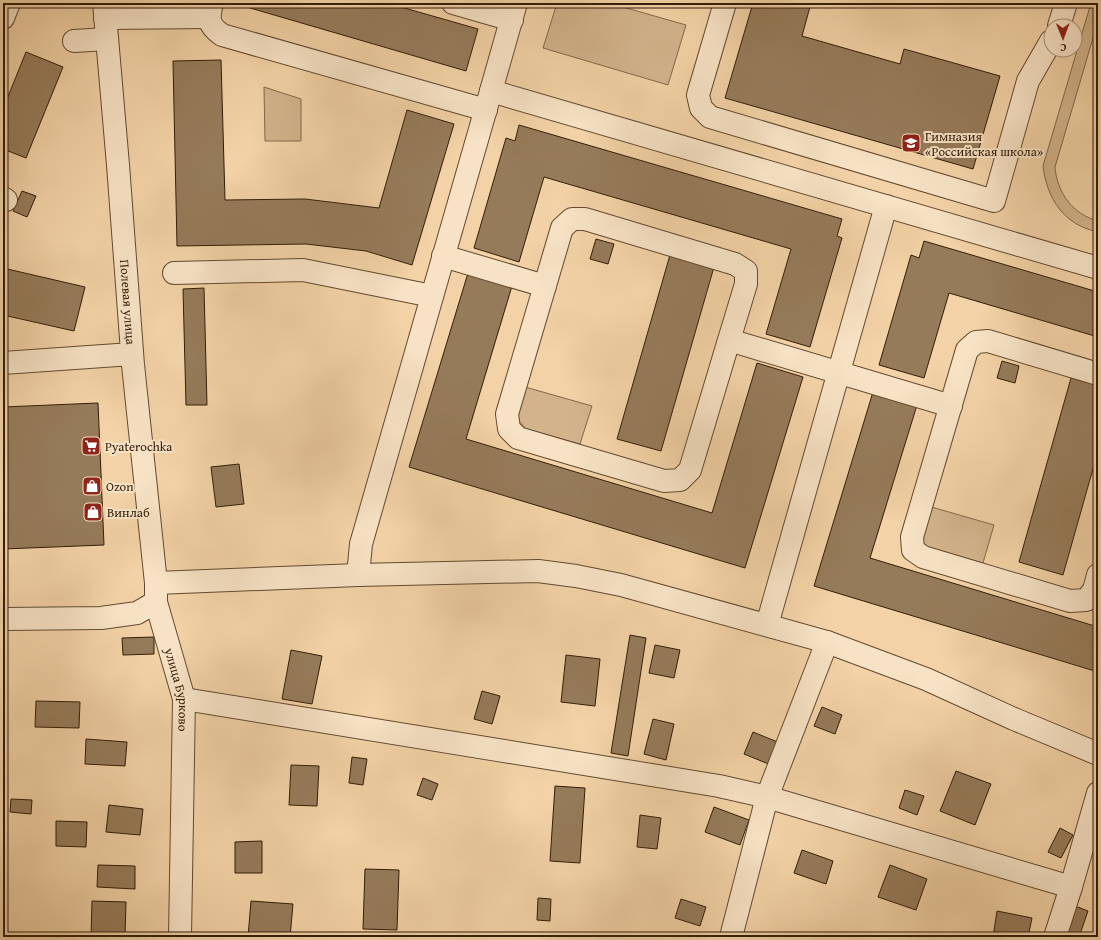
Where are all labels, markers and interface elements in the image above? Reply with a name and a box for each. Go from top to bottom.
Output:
north arrow [1043,18,1083,58]
text: С [1060,40,1066,56]
place label: Гимназия «Российская школа» [925,127,1043,161]
school or university icon: Гимназия «Российская школа» [900,132,922,154]
street label: Полевая улица [115,259,141,346]
supermarket icon: Pyaterochka [80,435,102,457]
place label: Pyaterochka [105,437,173,456]
shop icon: Ozon [81,475,103,497]
place label: Ozon [106,477,134,496]
shop icon: Винлаб [82,501,104,523]
place label: Винлаб [107,503,150,522]
street label: улица Бурково [159,645,193,732]

